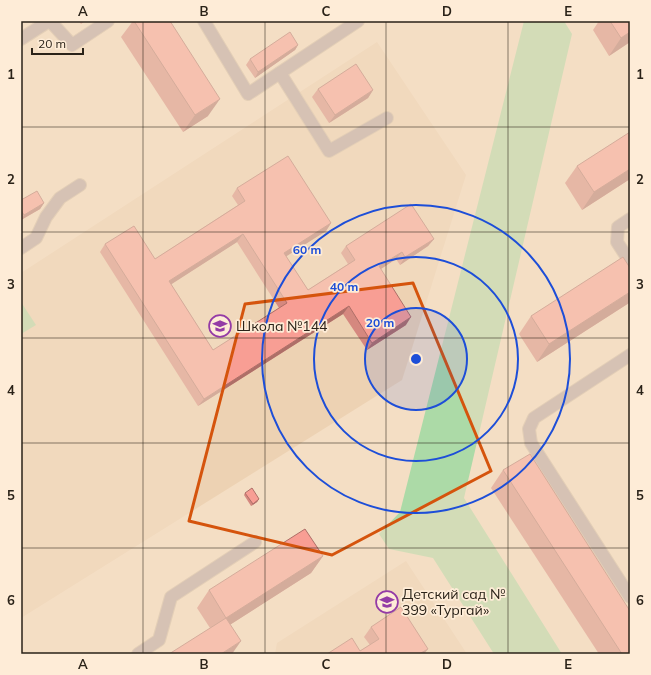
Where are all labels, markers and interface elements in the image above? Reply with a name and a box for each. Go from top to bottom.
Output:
text: A [78,3,88,19]
text: B [200,3,209,19]
text: C [322,3,331,19]
text: D [442,3,452,19]
text: E [564,3,572,19]
scale bar [32,30,83,56]
text: 20 m [38,36,66,51]
text: 1 [7,66,15,82]
text: 1 [636,66,644,82]
text: 2 [7,171,15,187]
text: 2 [636,171,644,187]
text: 60 m [293,242,321,257]
text: 3 [7,276,15,292]
text: 3 [636,276,644,292]
text: 40 m [330,279,358,294]
school or university icon: Школа №144 [207,313,233,339]
text: 20 m [366,315,394,330]
place label: Школа №144 [236,317,328,335]
centre of rings [409,352,423,366]
text: 4 [7,382,15,398]
text: 4 [636,382,644,398]
text: 5 [7,487,15,503]
text: 5 [636,487,644,503]
place label: Детский сад № 399 «Тургай» [402,585,505,619]
school or university icon: Детский сад № 399 «Тургай» [374,589,400,615]
text: 6 [7,592,15,608]
text: 6 [636,592,644,608]
text: A [78,656,88,672]
text: B [200,656,209,672]
text: C [322,656,331,672]
text: D [442,656,452,672]
text: E [564,656,572,672]

